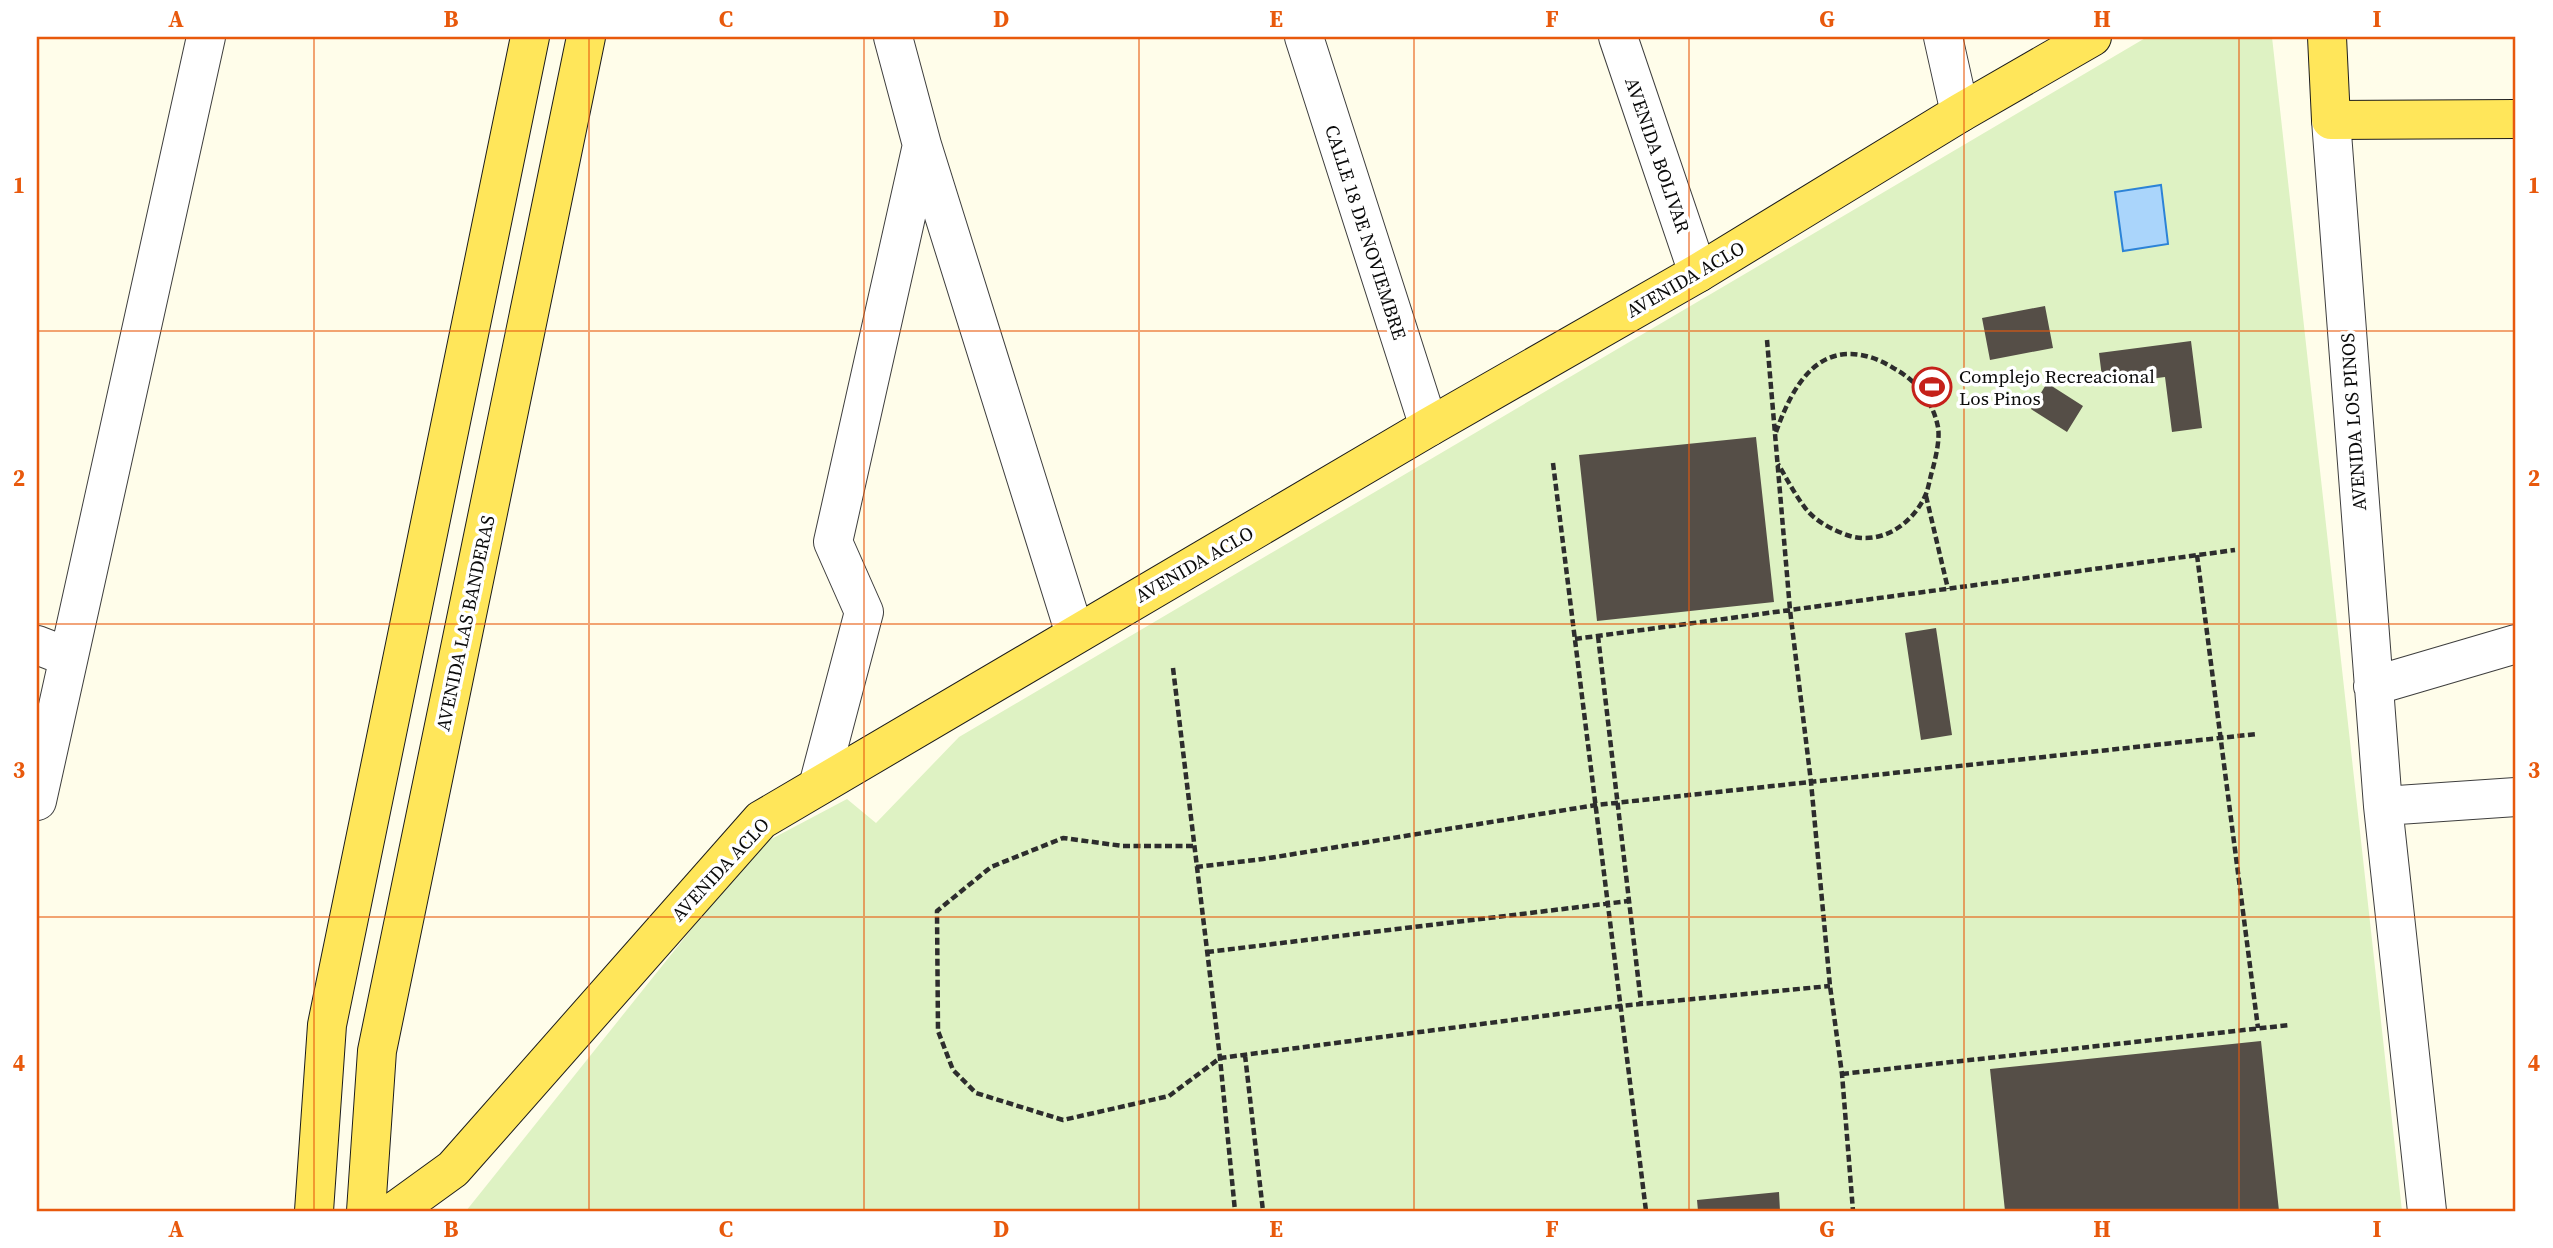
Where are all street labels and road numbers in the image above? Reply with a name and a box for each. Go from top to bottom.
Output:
street label: AVENIDA BOLIVAR [1619,74,1697,237]
street label: CALLE 18 DE NOVIEMBRE [1319,121,1413,343]
street label: AVENIDA ACLO [1621,234,1749,324]
street label: AVENIDA LOS PINOS [2334,332,2372,512]
street label: AVENIDA LAS BANDERAS [429,513,501,733]
street label: AVENIDA ACLO [1130,519,1258,609]
street label: AVENIDA ACLO [665,811,775,927]

